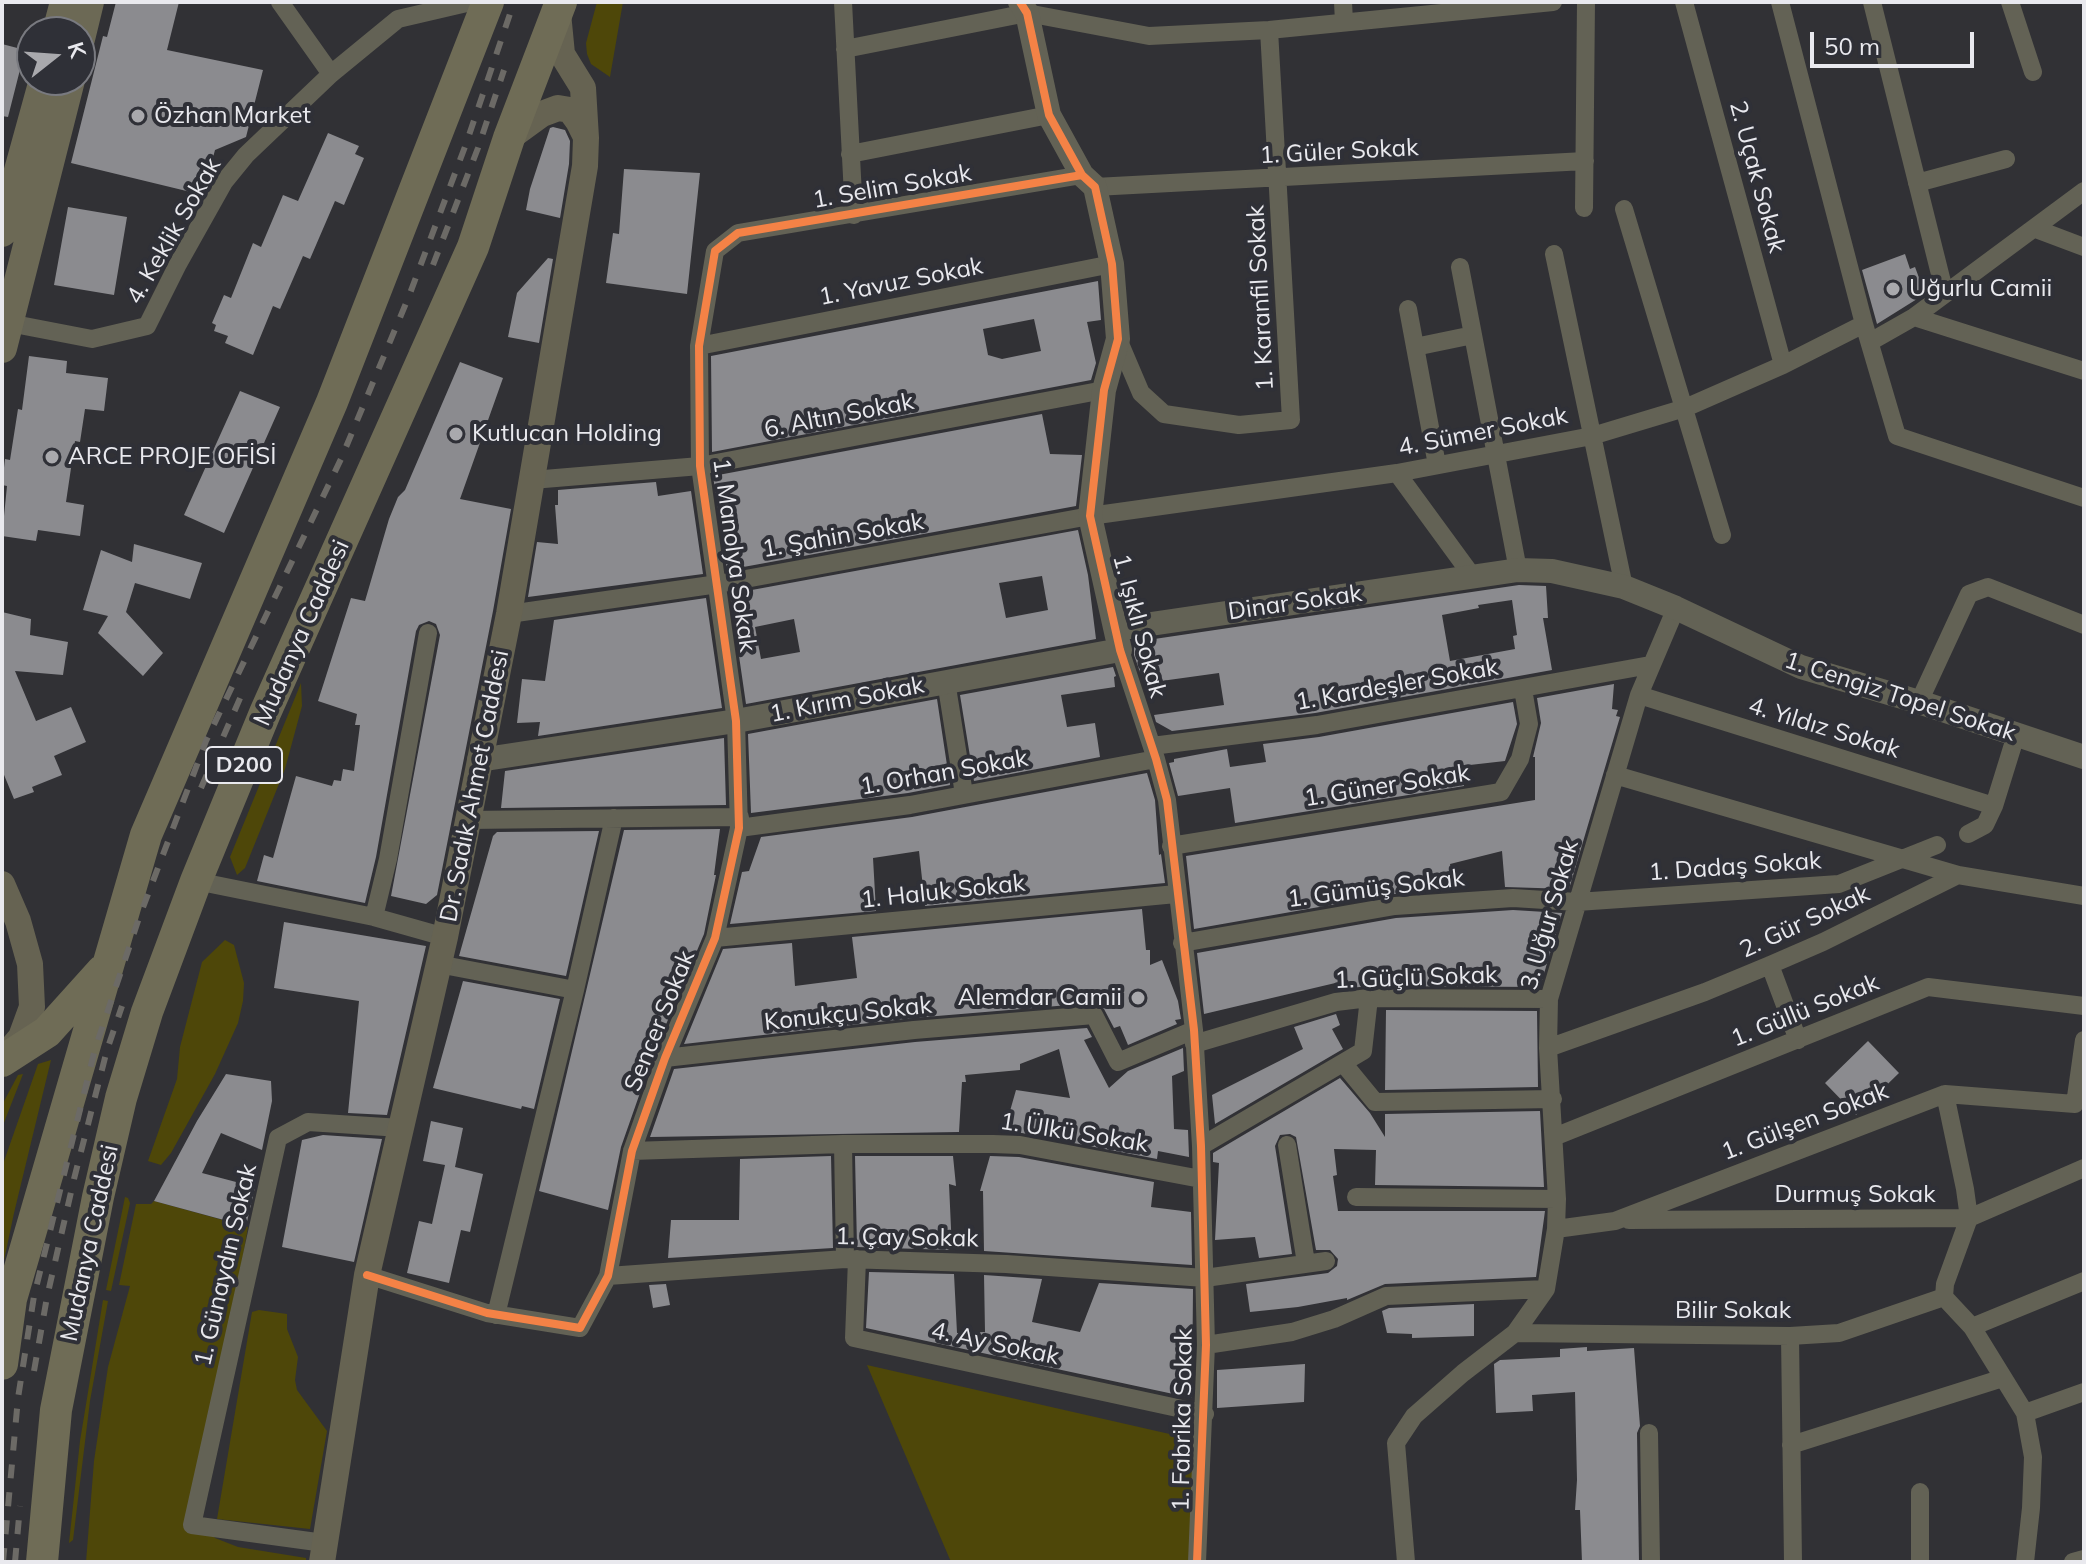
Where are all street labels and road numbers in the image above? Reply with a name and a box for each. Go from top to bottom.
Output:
street label: 2. Uçak Sokak [1723,98,1791,256]
street label: 1. Güler Sokak [1259,133,1419,171]
street label: 4. Keklik Sokak [120,153,228,309]
street label: 1. Selim Sokak [810,159,974,215]
street label: 1. Karanfil Sokak [1242,204,1280,392]
street label: 1. Yavuz Sokak [817,252,985,312]
street label: 6. Altın Sokak [762,387,916,445]
street label: 4. Sümer Sokak [1396,401,1570,463]
street label: 1. Manolya Sokak [706,456,762,654]
street label: 1. Şahin Sokak [760,508,926,564]
street label: Mudanya Caddesi [248,536,356,730]
street label: 1. Işıklı Sokak [1106,551,1172,701]
street label: Dinar Sokak [1226,579,1364,627]
street label: 1. Cengiz Topel Sokak [1781,646,2019,748]
street label: Dr. Sadık Ahmet Caddesi [435,648,515,924]
street label: 1. Kardeşler Sokak [1294,653,1500,717]
street label: 1. Kırım Sokak [767,671,927,729]
street label: 4. Yıldız Sokak [1745,691,1903,765]
street label: 1. Orhan Sokak [858,744,1030,802]
road number: D200 [206,747,282,783]
street label: 1. Güner Sokak [1302,759,1472,813]
street label: 3. Uğur Sokak [1515,837,1585,993]
street label: 1. Dadaş Sokak [1648,847,1822,887]
street label: 1. Gümüş Sokak [1286,864,1466,914]
street label: 1. Haluk Sokak [860,869,1026,915]
street label: 2. Gür Sokak [1735,879,1875,965]
street label: Sencer Sokak [619,946,701,1096]
street label: 1. Güçlü Sokak [1334,961,1498,995]
street label: 1. Güllü Sokak [1727,968,1883,1054]
street label: Konukçu Sokak [763,991,933,1037]
street label: 1. Gülşen Sokak [1718,1077,1892,1167]
street label: 1. Ülkü Sokak [998,1107,1150,1159]
street label: Mudanya Caddesi [55,1142,125,1344]
street label: 1. Günaydın Sokak [189,1161,263,1369]
street label: Durmuş Sokak [1774,1181,1936,1209]
street label: 1. Çay Sokak [835,1222,979,1254]
street label: Bilir Sokak [1675,1297,1791,1325]
street label: 4. Ay Sokak [929,1316,1061,1372]
street label: 1. Fabrika Sokak [1167,1328,1199,1512]

